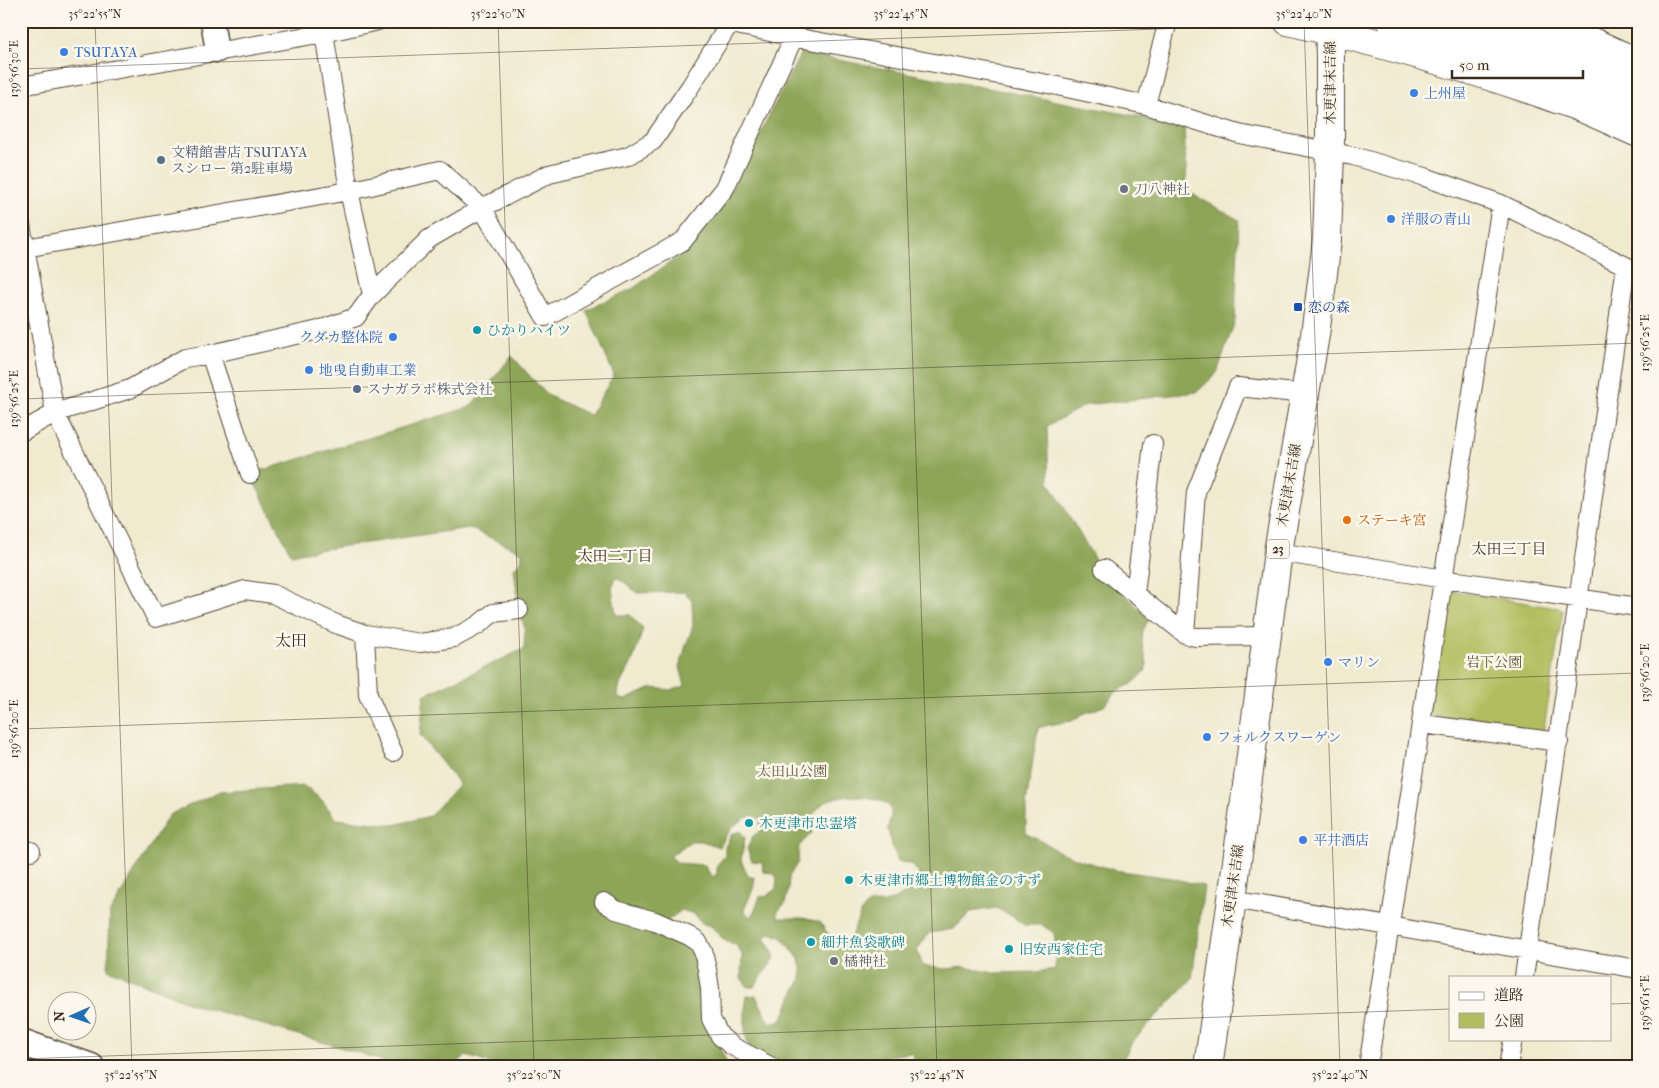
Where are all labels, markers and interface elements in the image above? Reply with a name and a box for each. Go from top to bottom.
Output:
text: 35°22'55"N [68,7,122,21]
text: 35°22'50"N [471,7,525,21]
text: 35°22'45"N [873,7,929,21]
text: 35°22'40"N [1276,7,1332,21]
text: 139°56'30"E [7,40,21,98]
street label: 木更津末吉線 [1322,41,1339,125]
place label: TSUTAYA [74,44,138,61]
marker: TSUTAYA [58,46,70,58]
scale bar [1452,48,1583,80]
text: 50 m [1459,56,1490,74]
place label: 上州屋 [1424,85,1466,102]
marker: 上州屋 [1408,87,1420,99]
place label: 文精館書店 TSUTAYA スシロー 第2駐車場 [171,144,308,177]
marker: 文精館書店 TSUTAYA スシロー 第2駐車場 [155,154,167,166]
place label: 刀八神社 [1134,181,1190,198]
marker: 刀八神社 [1118,183,1130,195]
place label: 洋服の青山 [1401,211,1471,228]
marker: 洋服の青山 [1385,213,1397,225]
place label: 恋の森 [1308,299,1350,316]
marker: 恋の森 [1292,301,1304,313]
text: 139°56'25"E [1638,314,1652,372]
place label: ひかりハイツ [487,322,571,339]
marker: ひかりハイツ [471,324,483,336]
place label: クダカ整体院 [299,329,383,346]
marker: クダカ整体院 [387,331,399,343]
place label: 地曵自動車工業 [319,362,417,379]
marker: 地曵自動車工業 [303,364,315,376]
text: 139°56'25"E [7,370,21,428]
place label: スナガラボ株式会社 [367,381,492,398]
marker: スナガラボ株式会社 [351,383,363,395]
street label: 木更津末吉線 [1273,442,1305,528]
place label: ステーキ宮 [1357,512,1427,529]
marker: ステーキ宮 [1341,514,1353,526]
road number: 23 [1267,540,1289,558]
district label: 太田三丁目 [1471,540,1547,558]
district label: 太田二丁目 [577,547,653,565]
district label: 太田 [275,631,307,650]
text: 139°56'20"E [1638,644,1652,702]
place label: マリン [1338,654,1380,671]
park label: 岩下公園 [1466,654,1522,671]
marker: マリン [1322,656,1334,668]
text: 139°56'20"E [7,700,21,758]
place label: フォルクスワーゲン [1217,729,1342,746]
marker: フォルクスワーゲン [1201,731,1213,743]
park label: 太田山公園 [757,763,827,780]
place label: 木更津市忠霊塔 [759,815,857,832]
marker: 木更津市忠霊塔 [743,817,755,829]
place label: 平井酒店 [1313,832,1369,849]
marker: 平井酒店 [1297,834,1309,846]
street label: 木更津末吉線 [1219,843,1247,929]
place label: 木更津市郷土博物館金のすず [859,872,1041,889]
marker: 木更津市郷土博物館金のすず [843,874,855,886]
place label: 細井魚袋歌碑 [821,934,905,951]
marker: 細井魚袋歌碑 [805,936,817,948]
place label: 旧安西家住宅 [1019,941,1103,958]
marker: 旧安西家住宅 [1003,943,1015,955]
place label: 橘神社 [844,953,886,970]
marker: 橘神社 [828,955,840,967]
text: 139°56'15"E [1638,975,1652,1031]
legend [1449,976,1612,1040]
text: 道路 [1494,986,1524,1004]
north arrow [48,990,98,1040]
text: N [51,1010,68,1022]
text: 公園 [1494,1012,1524,1030]
text: 35°22'55"N [104,1068,158,1082]
text: 35°22'50"N [507,1068,561,1082]
text: 35°22'45"N [909,1068,965,1082]
text: 35°22'40"N [1312,1068,1368,1082]

